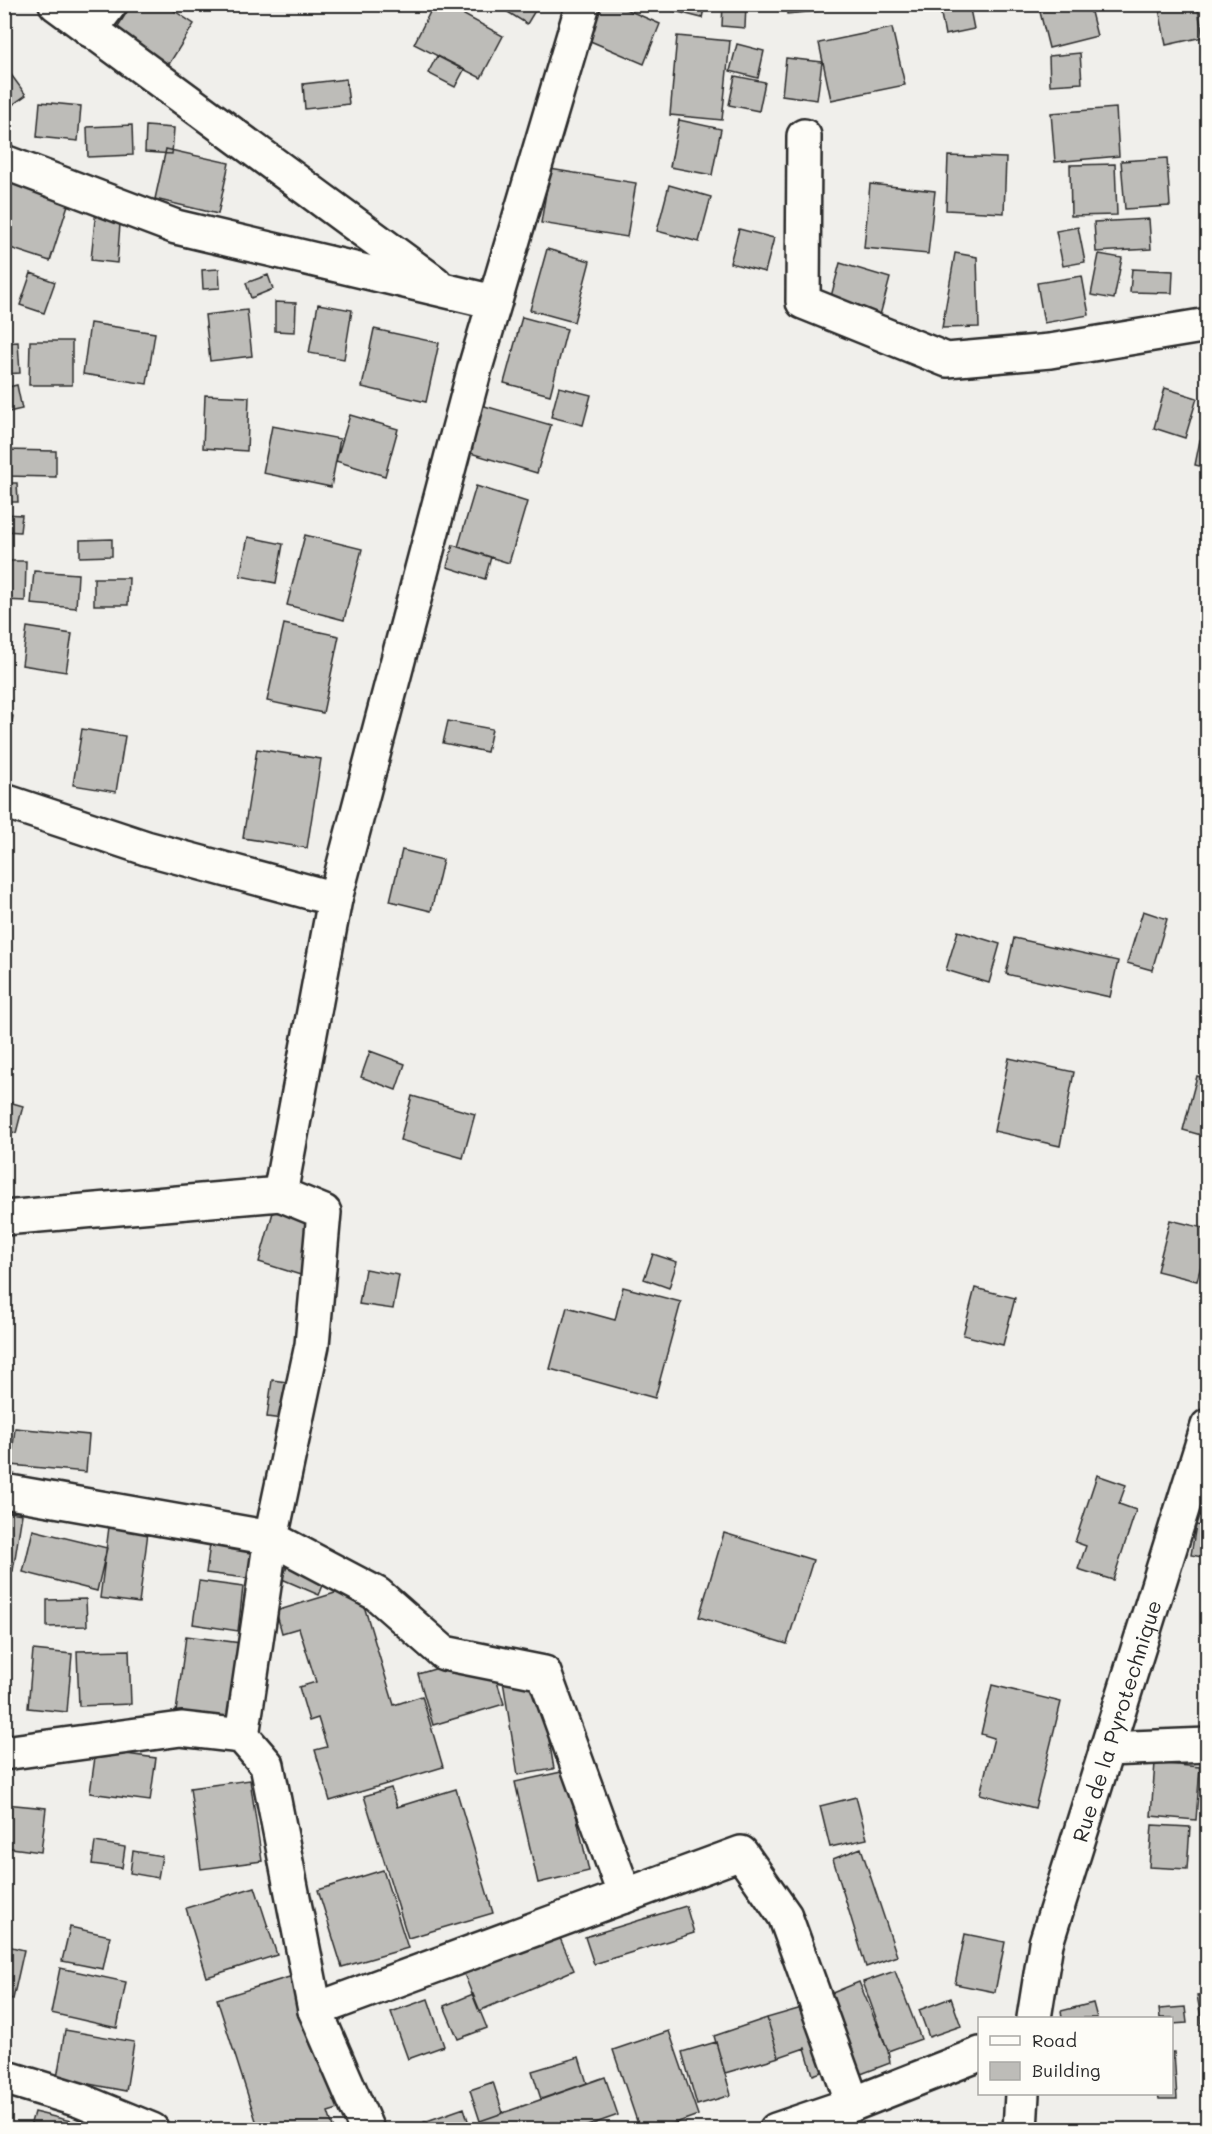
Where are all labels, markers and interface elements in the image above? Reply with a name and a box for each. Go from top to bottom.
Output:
street label: Rue de la Pyrotechnique [1065,1596,1166,1845]
legend [978,2017,1173,2095]
text: Road [1032,2028,1077,2052]
text: Building [1032,2058,1100,2082]

